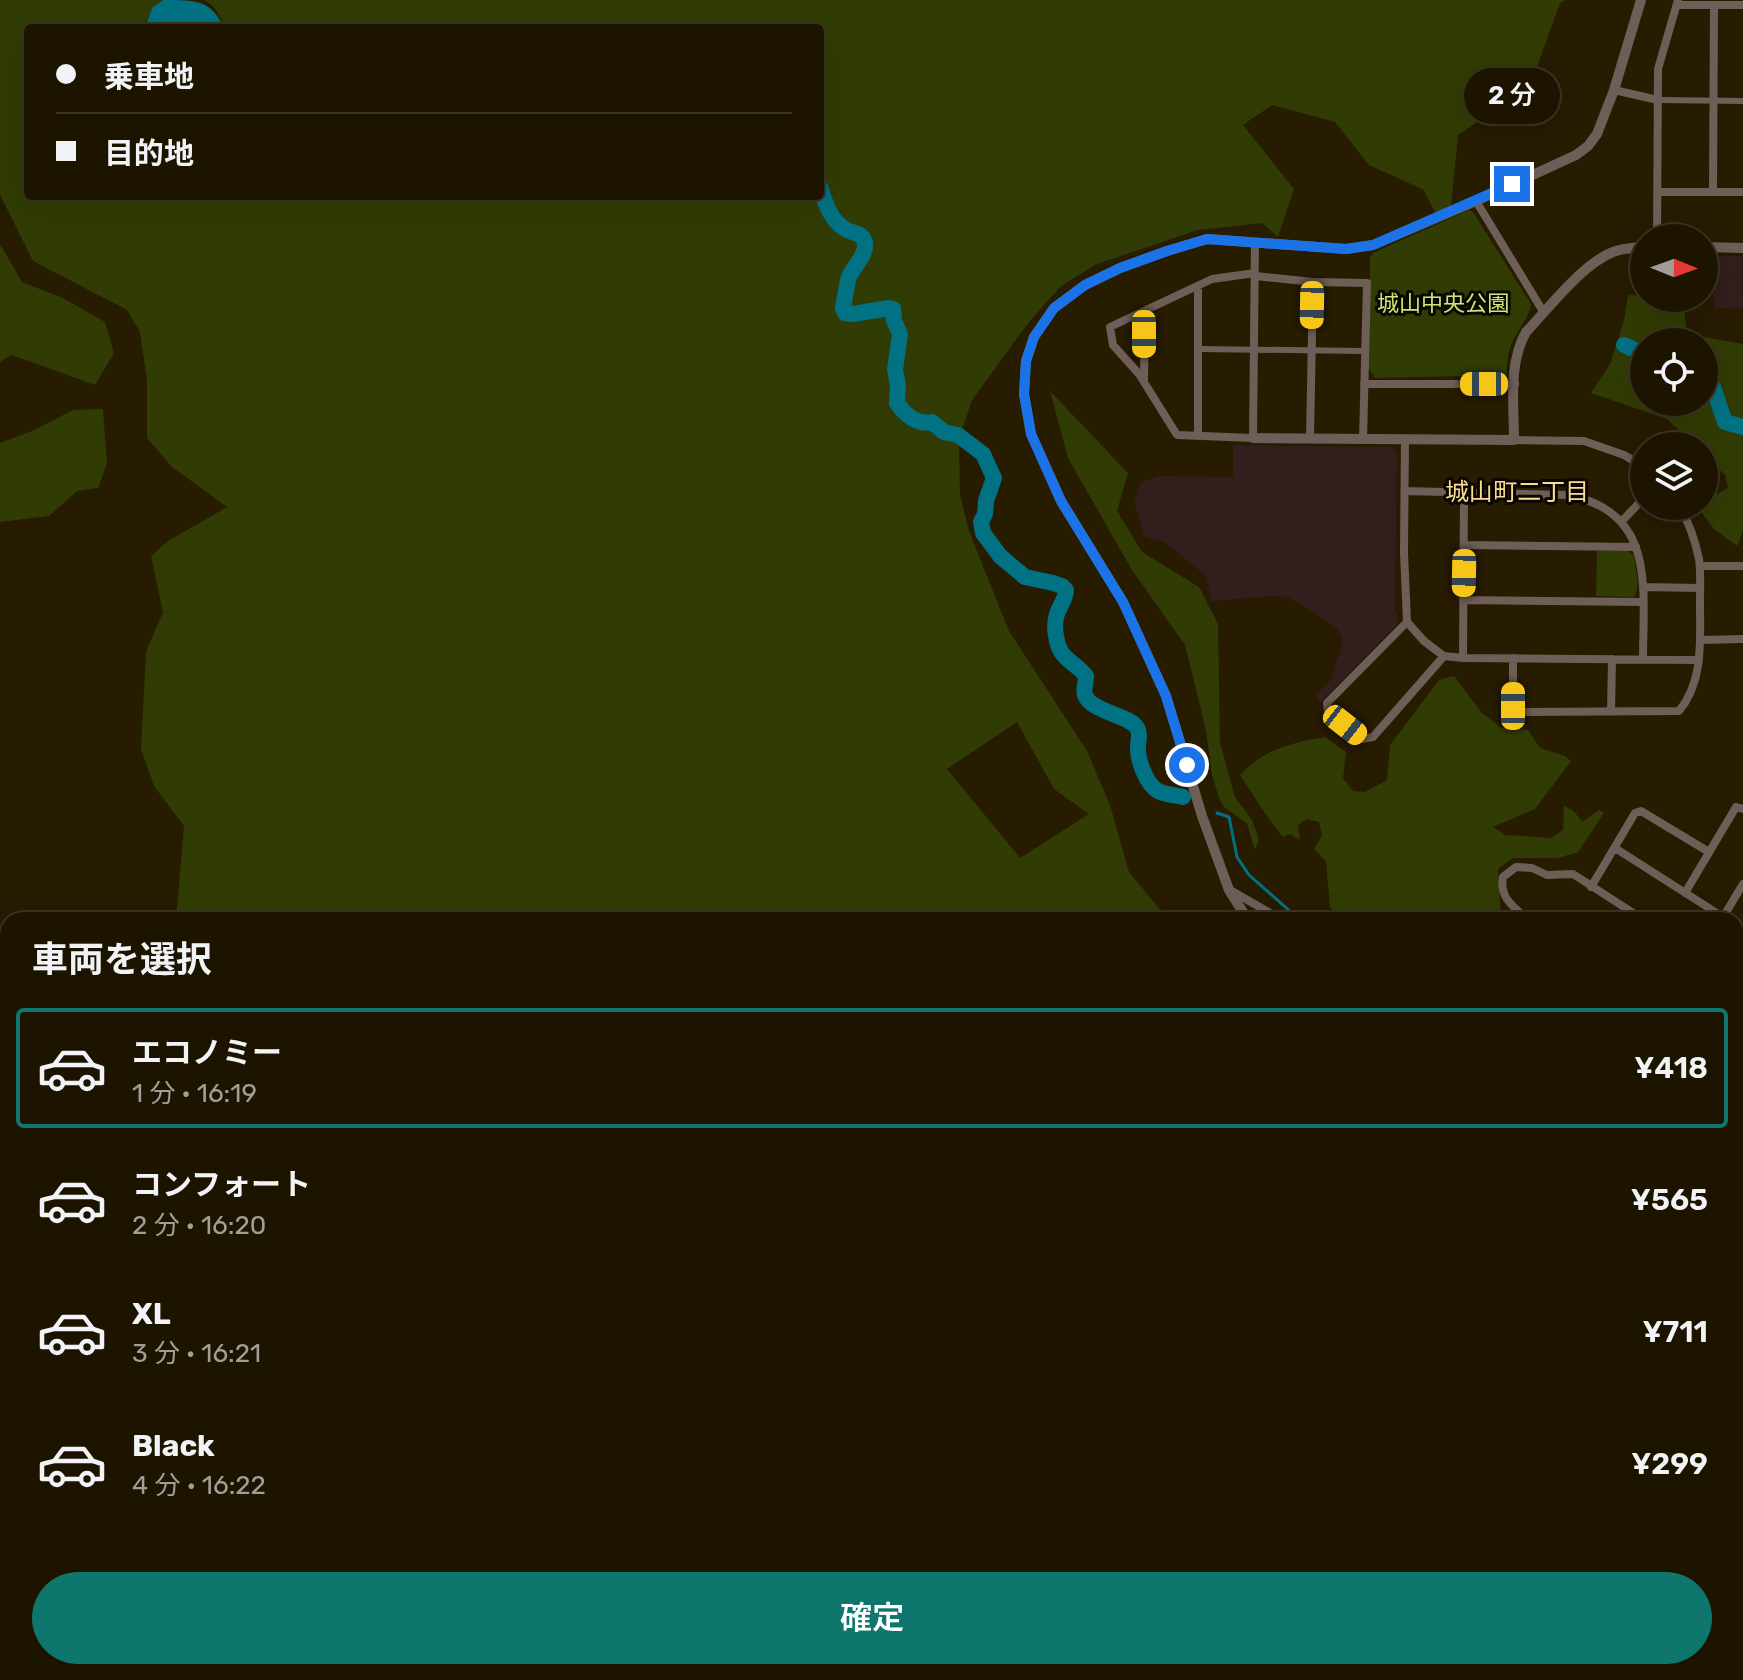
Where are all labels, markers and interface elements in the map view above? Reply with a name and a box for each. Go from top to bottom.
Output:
text: 乗車地 [104,59,194,95]
callout: 2 分 [1464,68,1560,124]
text: 2 分 [1488,80,1536,111]
text: 目的地 [104,136,194,172]
route end [1494,166,1530,202]
north arrow [1630,224,1718,312]
map controls [1630,224,1718,520]
car [1300,281,1324,329]
park label: 城山中央公園 [1377,290,1509,317]
car [1132,310,1156,358]
button: locate [1630,328,1718,416]
car [1460,372,1508,396]
button: layers [1630,432,1718,520]
district label: 城山町二丁目 [1445,478,1589,506]
car [1452,549,1476,597]
car [1501,682,1525,730]
car [1319,701,1371,749]
route start [1169,747,1205,783]
text: 車両を選択 [32,938,212,981]
icon: car [36,1032,108,1104]
text: エコノミー [132,1035,282,1071]
text: ¥418 [1634,1050,1708,1086]
text: 1 分 · 16:19 [132,1078,257,1109]
icon: car [36,1164,108,1236]
text: コンフォート [132,1167,311,1203]
text: ¥565 [1631,1182,1708,1218]
text: 2 分 · 16:20 [132,1210,266,1241]
icon: car [36,1296,108,1368]
text: XL [132,1296,171,1332]
text: ¥711 [1642,1314,1708,1350]
text: 3 分 · 16:21 [132,1338,261,1369]
icon: car [36,1428,108,1500]
text: Black [132,1428,215,1464]
text: ¥299 [1631,1446,1708,1482]
text: 4 分 · 16:22 [132,1470,266,1501]
button: 確定 [32,1572,1712,1664]

